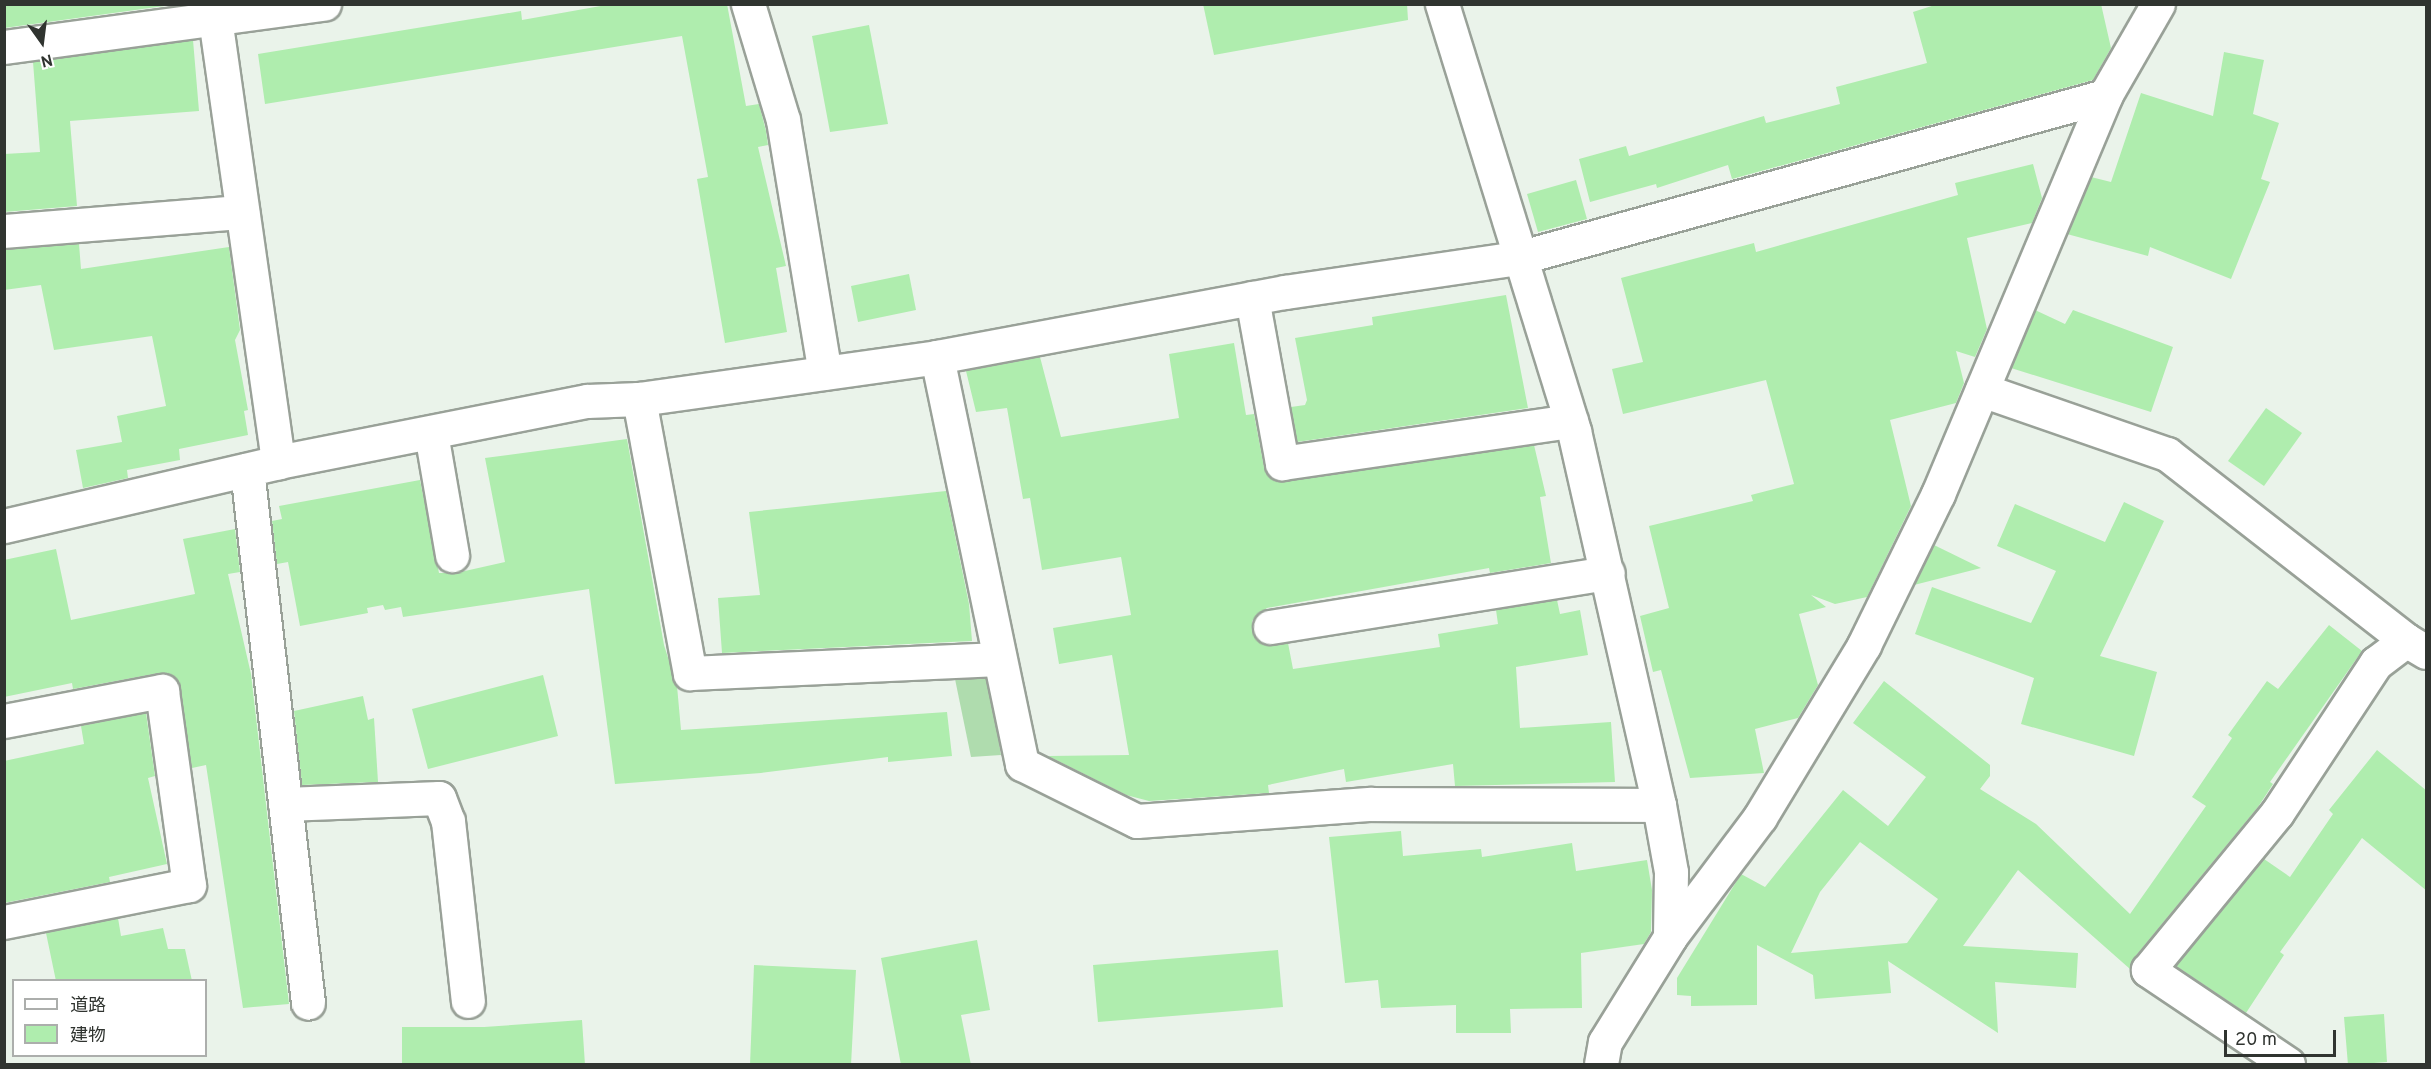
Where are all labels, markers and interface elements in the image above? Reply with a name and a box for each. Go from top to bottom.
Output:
north arrow [12,12,72,72]
text: N [38,48,54,71]
legend [12,979,207,1057]
text: 道路 [70,995,106,1018]
scale bar [2227,1018,2340,1056]
text: 建物 [70,1025,106,1048]
text: 20 m [2235,1029,2277,1052]

